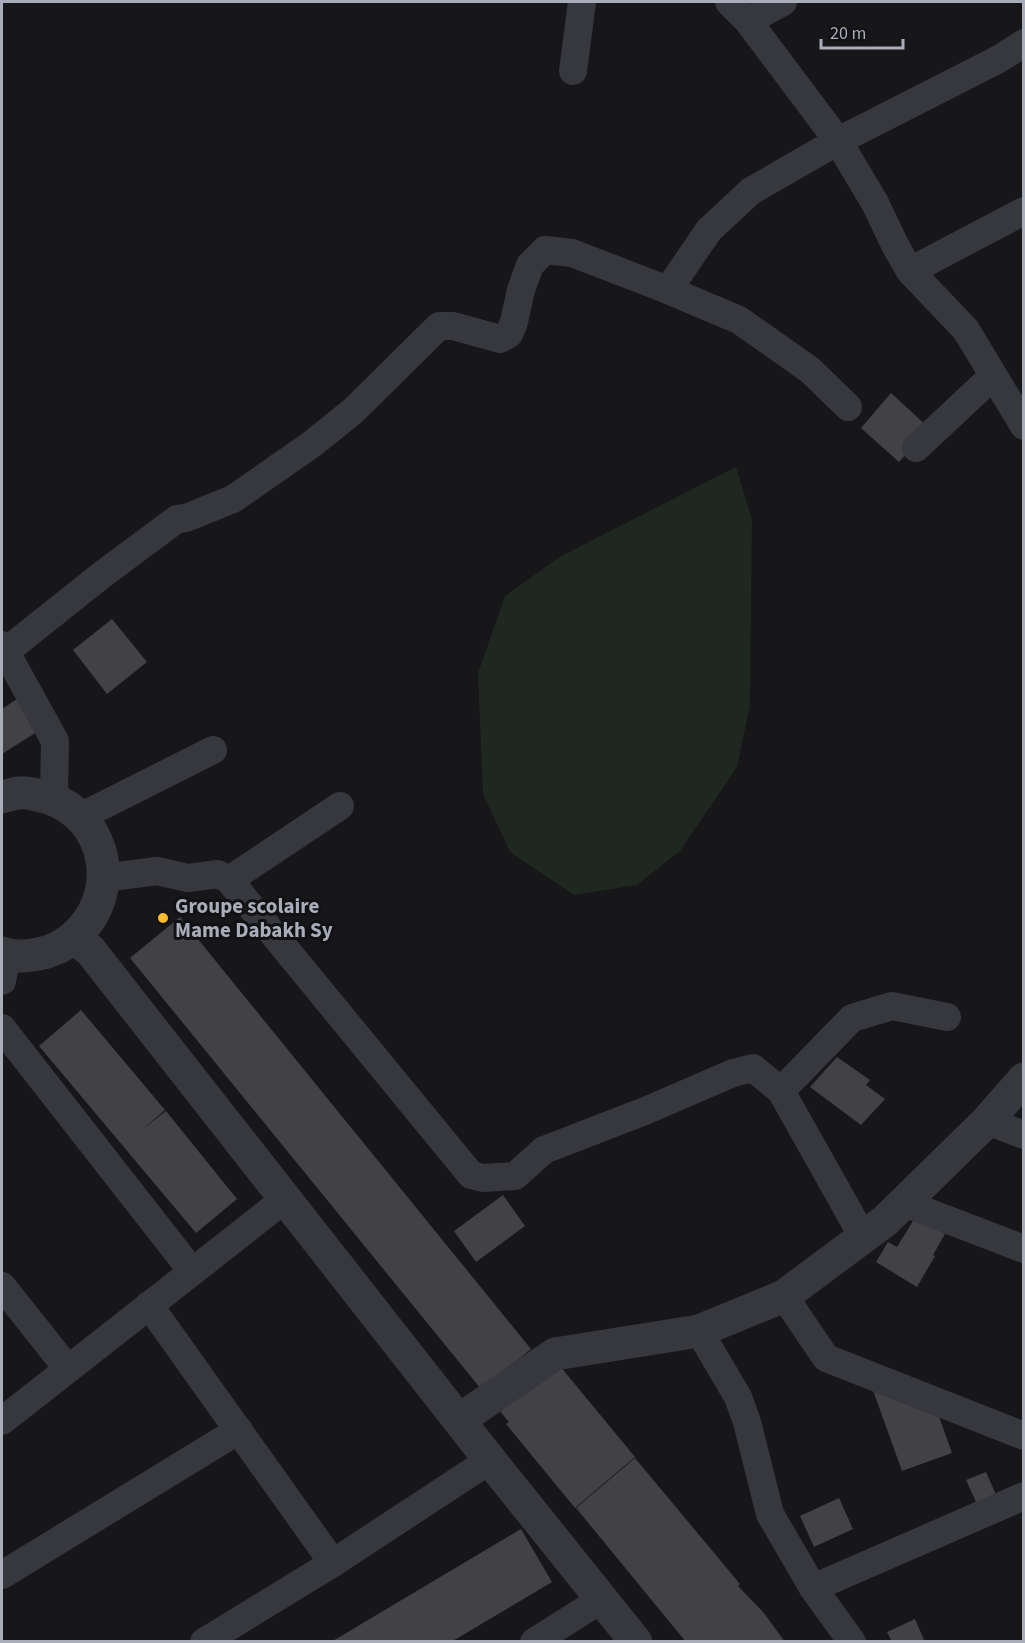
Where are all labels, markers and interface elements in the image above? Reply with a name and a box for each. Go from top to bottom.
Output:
scale bar [821,12,904,50]
text: 20 m [830,21,866,46]
place label: Groupe scolaire Mame Dabakh Sy [175,891,333,945]
marker: Groupe scolaire Mame Dabakh Sy [156,911,170,925]

